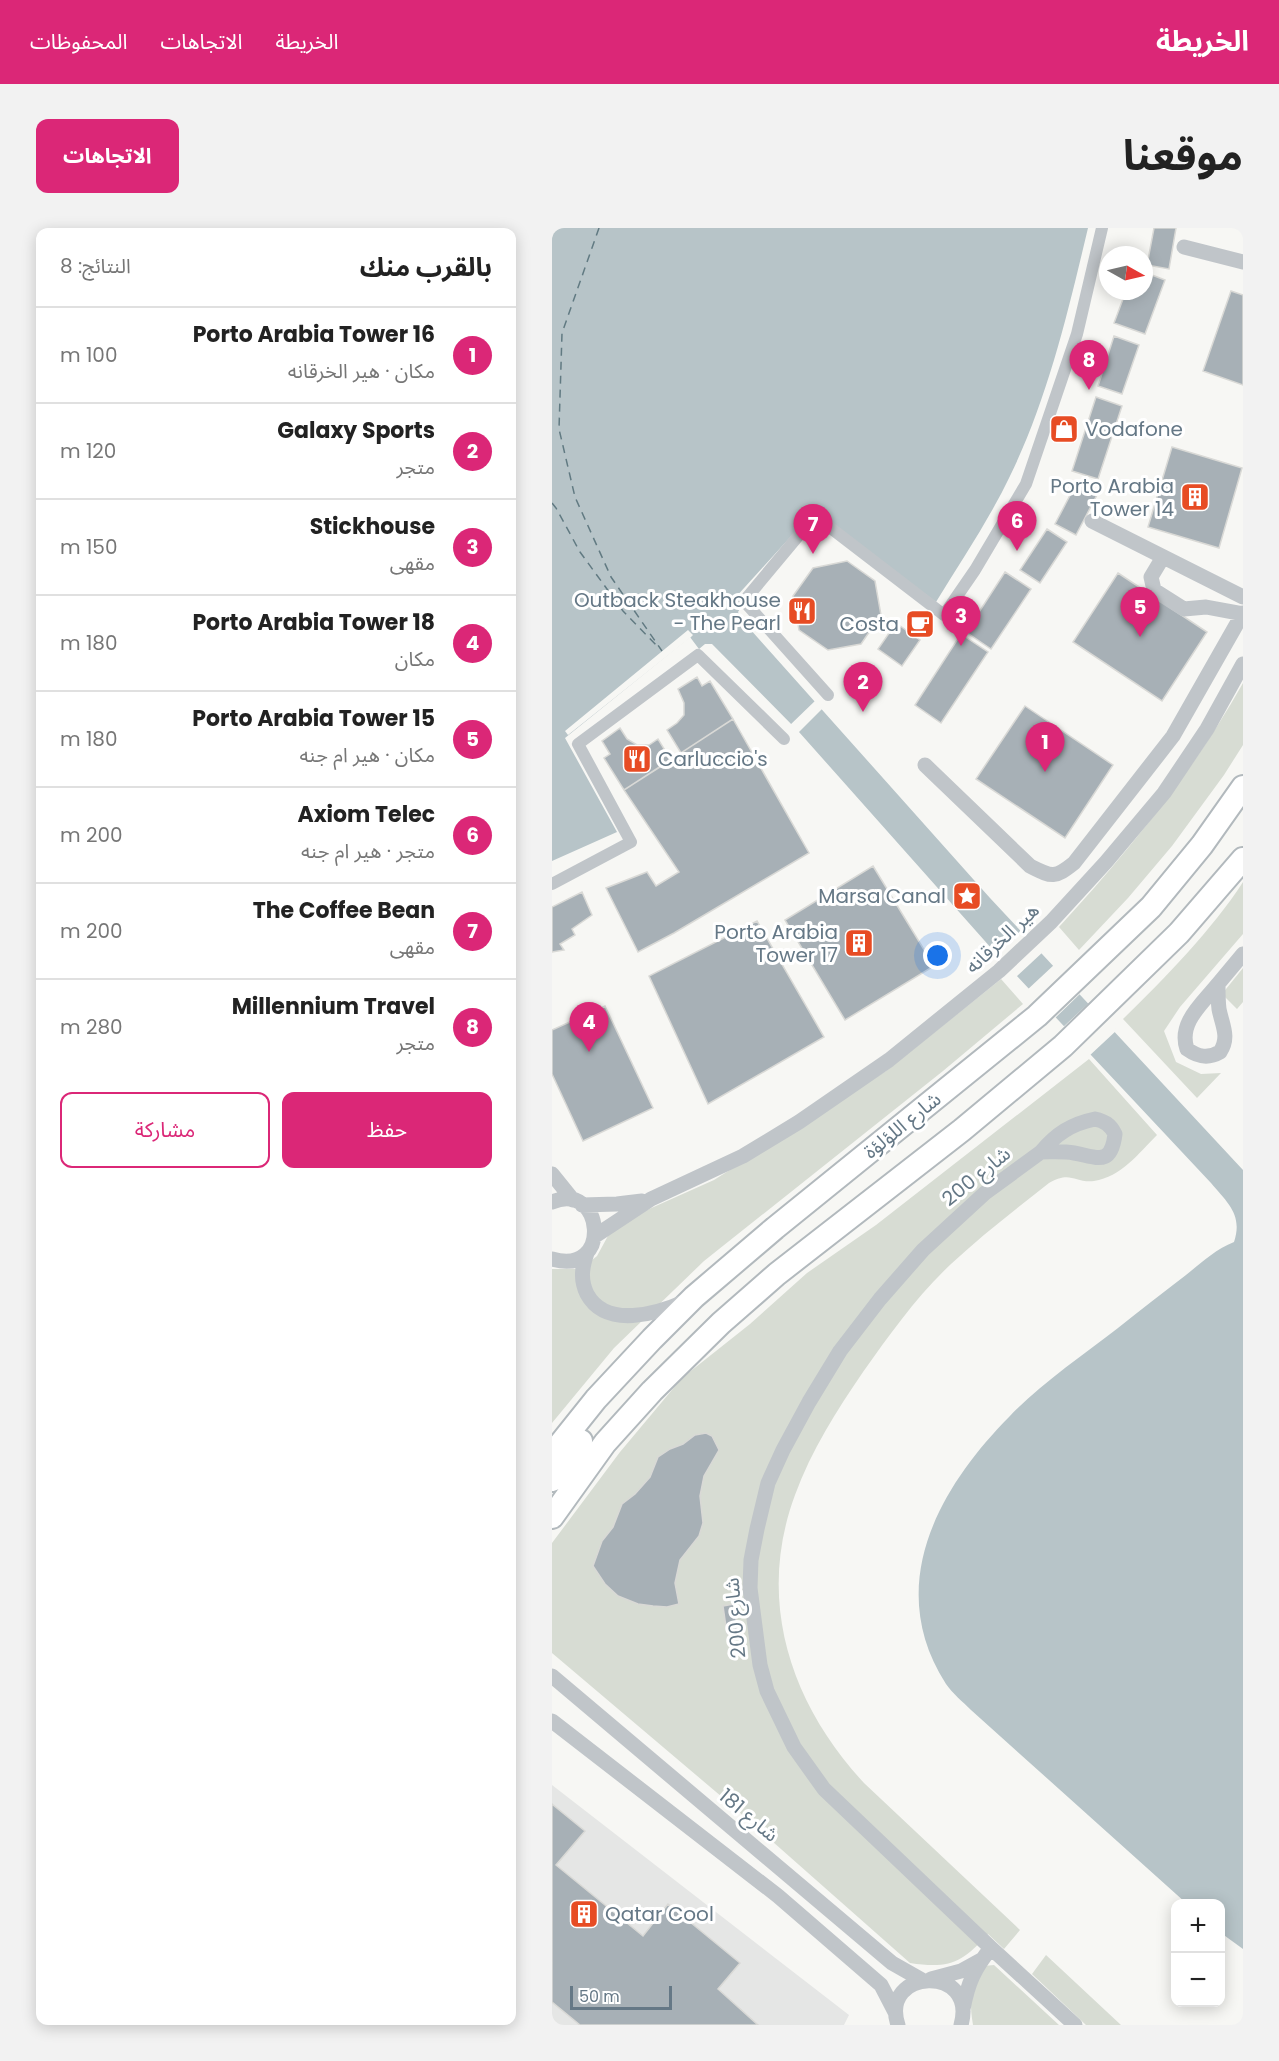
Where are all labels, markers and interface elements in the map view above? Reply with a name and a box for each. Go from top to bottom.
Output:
text: الخريطة [1156,22,1249,61]
text: المحفوظات [30,27,127,56]
text: الاتجاهات [160,27,242,56]
text: الخريطة [275,27,338,56]
button: الاتجاهات [36,119,179,193]
text: موقعنا [1123,126,1243,185]
north arrow [1099,246,1153,300]
text: بالقرب منك [360,249,492,285]
text: النتائج: 8 [60,252,131,280]
text: Porto Arabia Tower 16 [193,319,435,350]
pin: 8 [1070,340,1108,390]
text: 100 m [60,341,117,369]
text: 1 [469,341,476,369]
text: مكان · هير الخرقانه [288,357,435,385]
shop icon: Vodafone [1048,413,1080,445]
text: Galaxy Sports [277,415,435,446]
place label: Vodafone [1085,415,1183,443]
text: 120 m [60,437,116,465]
text: 2 [467,437,478,465]
text: متجر [396,453,435,481]
place label: Porto Arabia Tower 14 [1050,472,1174,523]
building icon: Porto Arabia Tower 14 [1179,481,1211,513]
pin: 6 [998,502,1036,551]
pin: 7 [794,504,832,554]
text: Stickhouse [310,511,435,542]
text: 150 m [60,533,117,561]
text: 3 [466,533,479,561]
text: مقهى [390,549,435,577]
place label: Outback Steakhouse - The Pearl [574,586,781,637]
pin: 5 [1120,588,1160,637]
restaurant icon: Outback Steakhouse - The Pearl [786,595,818,627]
pin: 3 [942,596,980,646]
text: Porto Arabia Tower 18 [192,607,435,638]
cafe icon: Costa [904,608,936,640]
place label: Costa [840,610,899,638]
text: 180 m [60,629,118,657]
text: 4 [466,629,479,657]
text: مكان [395,645,435,673]
pin: 2 [844,662,882,712]
text: Porto Arabia Tower 15 [192,703,435,734]
pin: 1 [1026,722,1064,772]
text: 180 m [60,725,118,753]
text: 5 [466,725,479,753]
text: مكان · هير ام جنه [300,741,435,769]
restaurant icon: Carluccio's [621,743,653,775]
place label: Carluccio's [658,745,768,773]
text: Axiom Telec [297,799,435,830]
text: 200 m [60,821,123,849]
text: 6 [466,821,479,849]
text: متجر · هير ام جنه [301,837,435,865]
place icon: Marsa Canal [951,880,983,912]
place label: Marsa Canal [818,882,946,910]
text: The Coffee Bean [253,895,435,926]
street label: هير الخرقانه [959,896,1045,980]
text: 200 m [60,917,123,945]
text: 7 [467,917,478,945]
place label: Porto Arabia Tower 17 [714,918,838,969]
building icon: Porto Arabia Tower 17 [843,927,875,959]
text: مقهى [390,933,435,961]
your location [923,941,952,970]
text: Millennium Travel [232,991,435,1022]
pin: 4 [570,1002,609,1052]
text: 280 m [60,1013,123,1041]
text: 8 [466,1013,479,1041]
text: متجر [396,1029,435,1057]
street label: شارع اللؤلؤة [857,1085,947,1166]
button: مشاركة [60,1092,270,1168]
button: حفظ [282,1092,492,1168]
street label: شارع 200 [936,1140,1017,1213]
street label: شارع 200 [718,1576,753,1660]
street label: شارع 181 [713,1782,785,1849]
building icon: Qatar Cool [568,1898,600,1930]
map controls [1171,1899,1225,2007]
button: + [1171,1899,1225,1953]
place label: Qatar Cool [605,1900,714,1928]
button: − [1171,1953,1225,2007]
scale bar [570,1983,672,2010]
text: 50 m [579,1985,620,2008]

